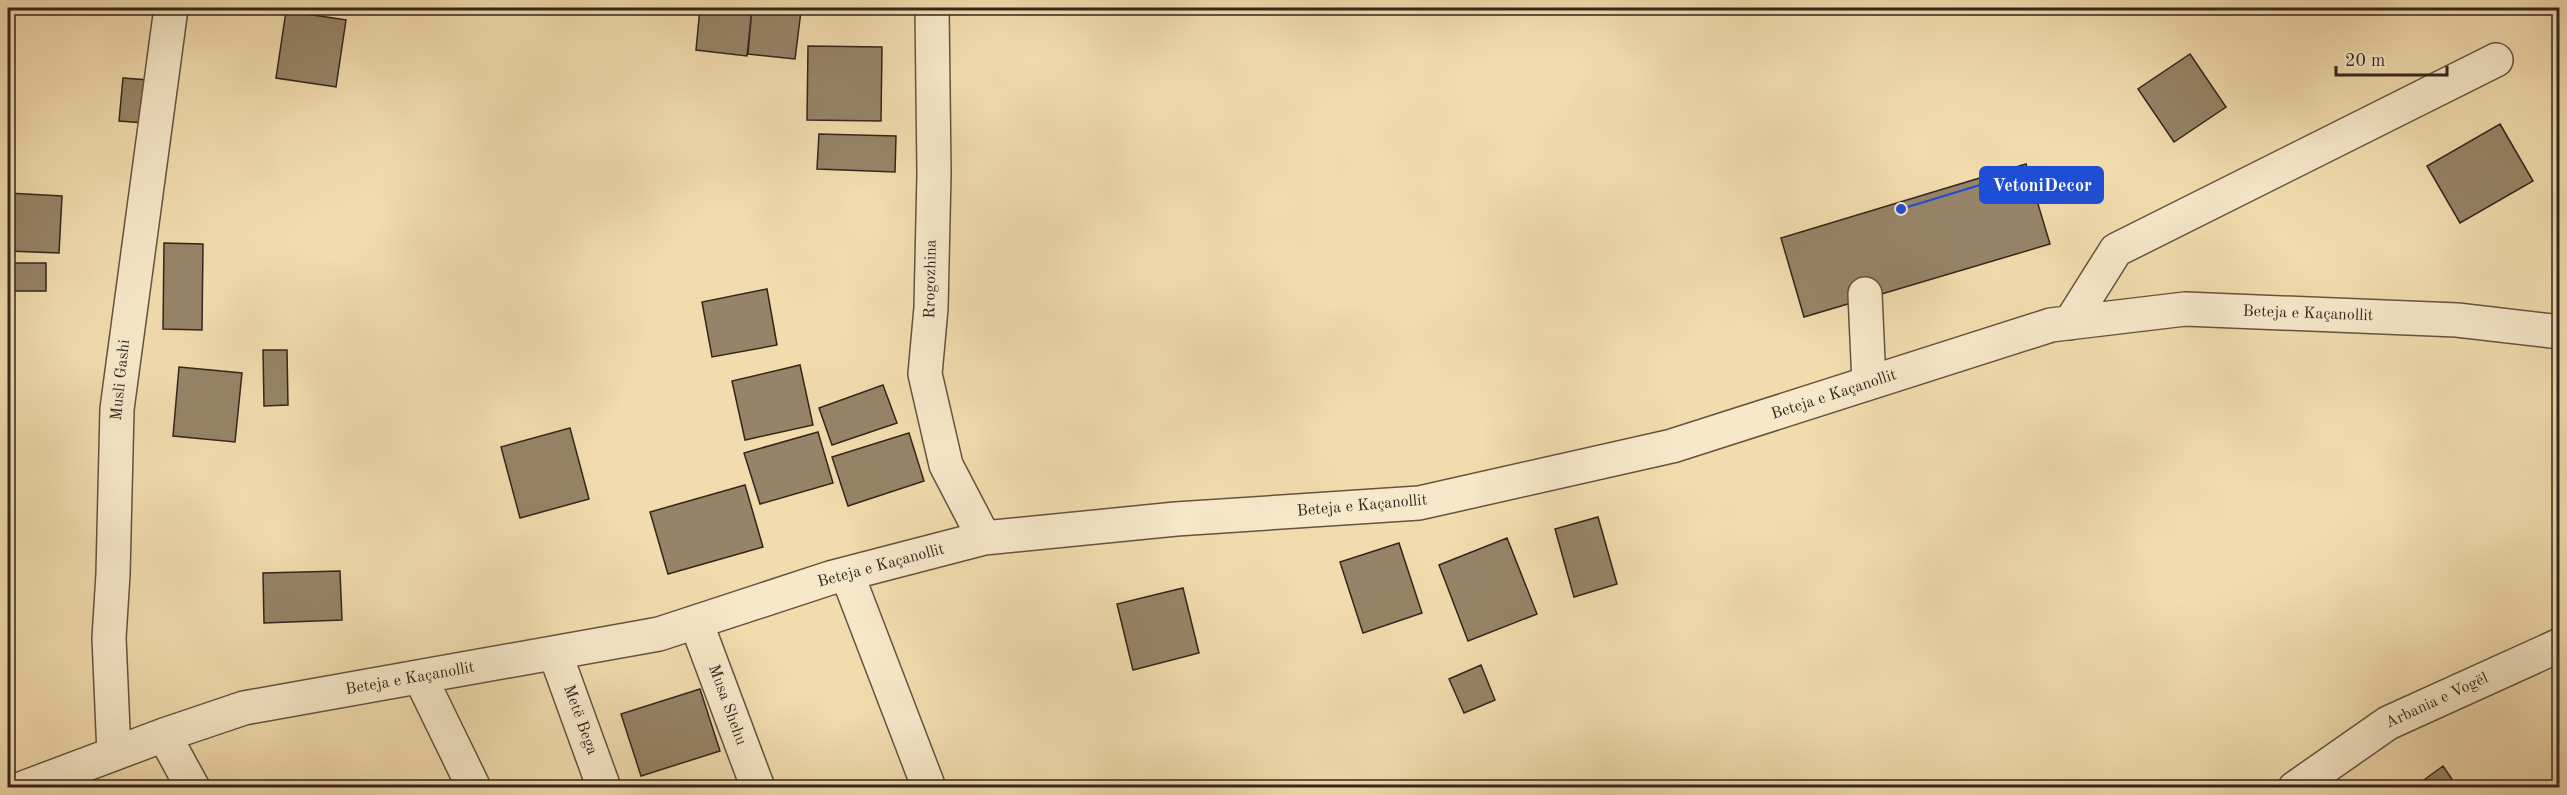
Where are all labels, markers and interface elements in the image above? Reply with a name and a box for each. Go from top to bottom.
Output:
scale bar [2336,39,2447,77]
text: 20 m [2345,52,2385,70]
callout: VetoniDecor [1980,167,2103,203]
text: VetoniDecor [1992,177,2092,195]
street label: Rrogozhina [922,239,940,319]
street label: Beteja e Kaçanollit [2242,304,2374,324]
street label: Musli Gashi [109,339,133,421]
street label: Beteja e Kaçanollit [1769,367,1899,423]
street label: Beteja e Kaçanollit [1296,492,1428,520]
street label: Beteja e Kaçanollit [816,541,947,591]
street label: Beteja e Kaçanollit [344,660,476,698]
street label: Musa Shehu [705,663,749,748]
street label: Arbania e Vogël [2383,670,2491,732]
street label: Metë Bega [560,683,600,757]

